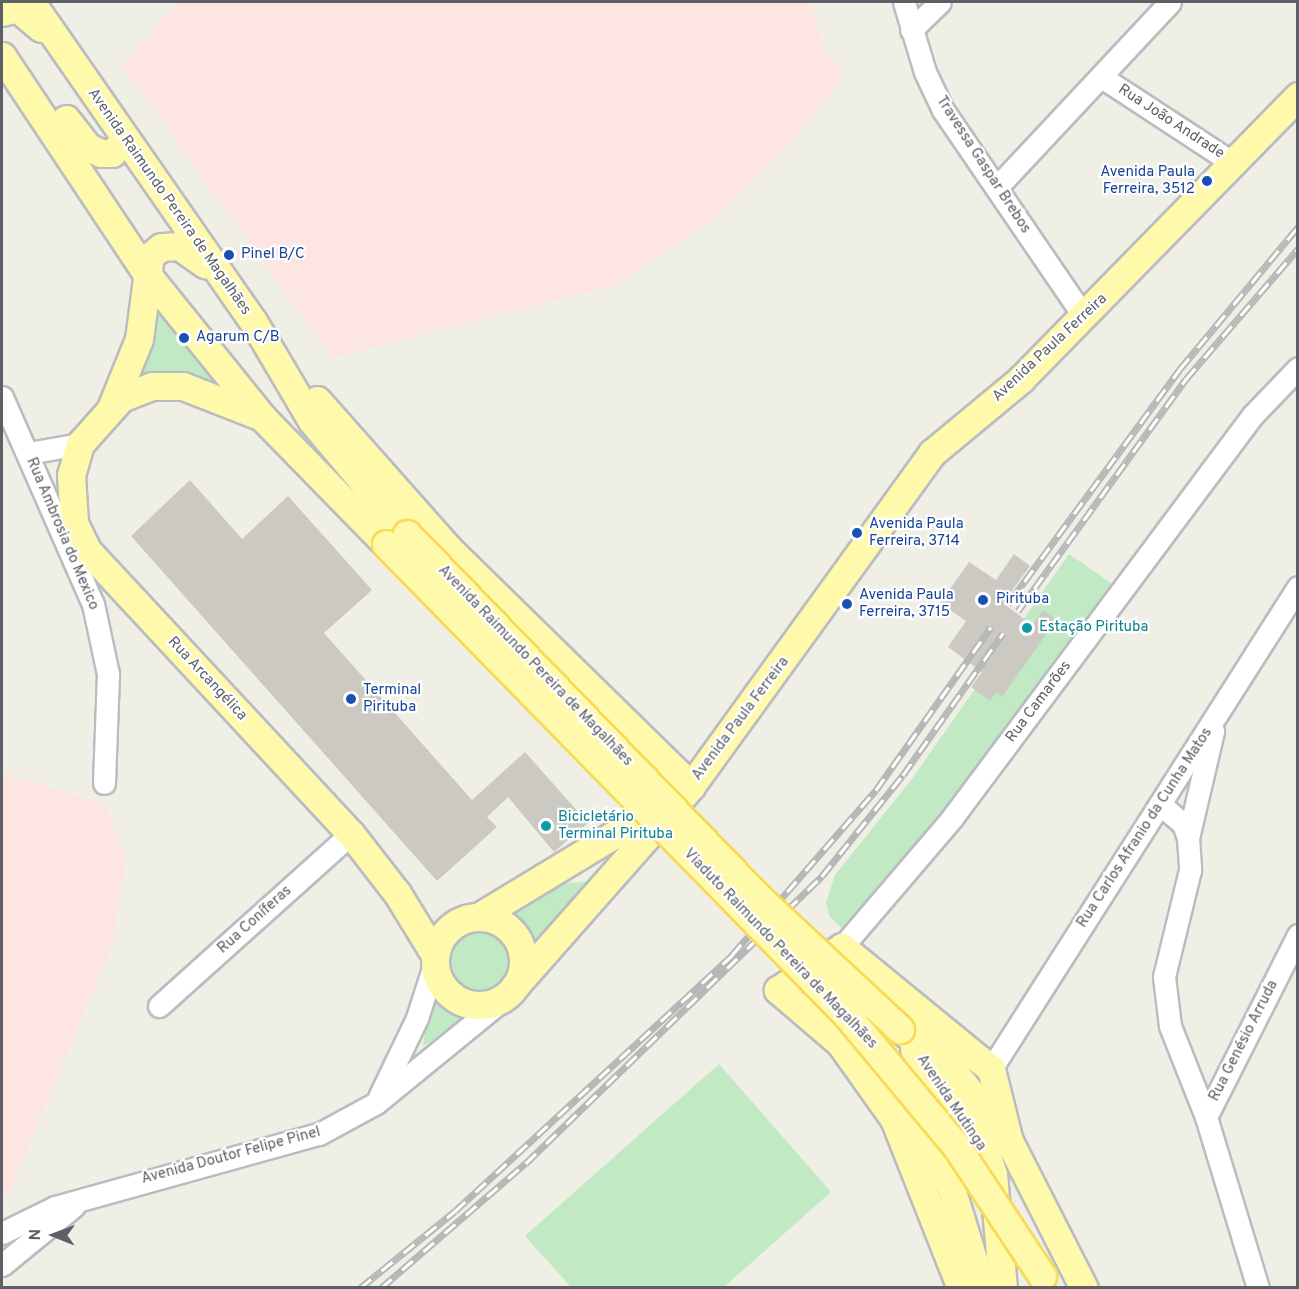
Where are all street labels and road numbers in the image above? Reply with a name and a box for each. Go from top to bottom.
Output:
street label: Rua João Andrade [1114,81,1228,163]
street label: Avenida Raimundo Pereira de Magalhães [83,85,255,319]
street label: Travessa Gaspar Brebos [932,93,1034,237]
street label: Avenida Paula Ferreira [989,290,1111,406]
street label: Rua Ambrosia do Mexico [22,455,102,613]
street label: Avenida Raimundo Pereira de Magalhães [434,562,636,770]
street label: Rua Arcangélica [163,633,251,725]
street label: Avenida Paula Ferreira [689,654,793,784]
street label: Rua Camarões [1002,658,1076,746]
street label: Rua Carlos Afranio da Cunha Matos [1073,724,1217,932]
street label: Viaduto Raimundo Pereira de Magalhães [679,845,881,1053]
street label: Rua Coníferas [214,882,296,958]
street label: Rua Genésio Arruda [1206,977,1282,1105]
street label: Avenida Mutinga [912,1051,990,1155]
street label: Avenida Doutor Felipe Pinel [139,1123,323,1189]

